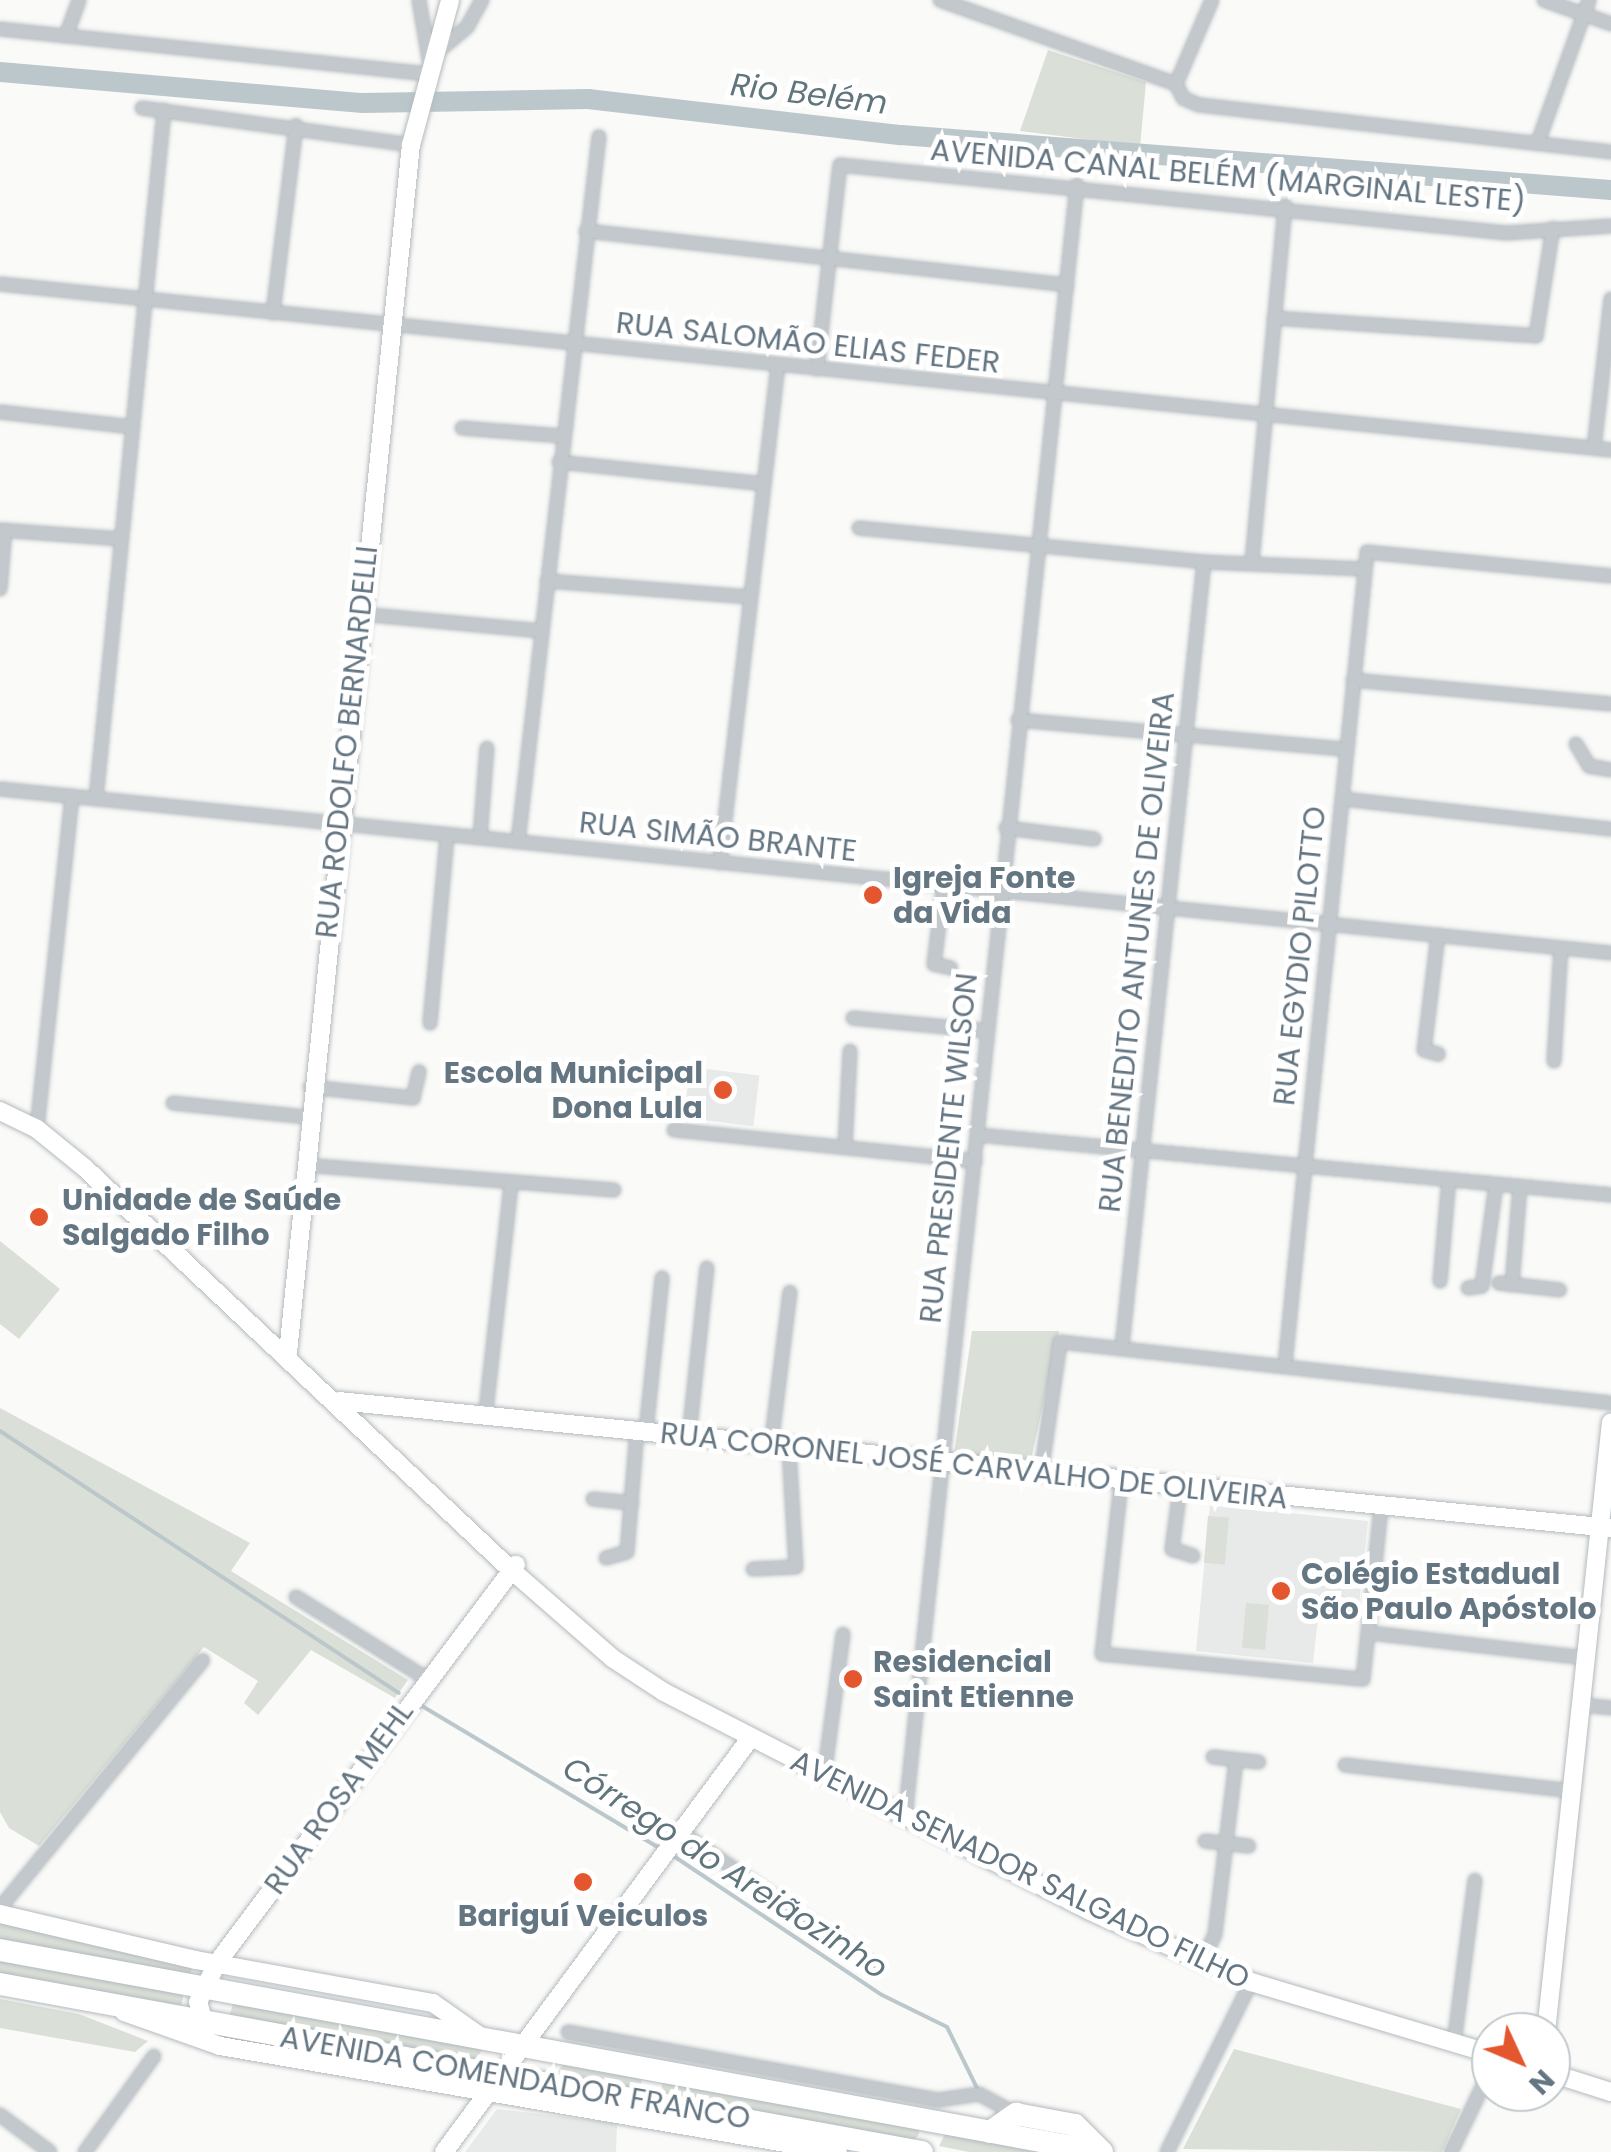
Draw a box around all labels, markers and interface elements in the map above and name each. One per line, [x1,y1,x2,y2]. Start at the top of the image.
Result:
water label: Rio Belém [729,65,889,123]
street label: AVENIDA CANAL BELÉM (MARGINAL LESTE) [929,132,1527,220]
street label: RUA SALOMÃO ELIAS FEDER [614,305,1002,381]
street label: RUA RODOLFO BERNARDELLI [308,544,386,940]
street label: RUA BENEDITO ANTUNES DE OLIVEIRA [1092,690,1182,1214]
street label: RUA SIMÃO BRANTE [577,805,859,869]
street label: RUA EGYDIO PILOTTO [1266,805,1334,1107]
place label: Igreja Fonte da Vida [893,860,1075,930]
marker: Igreja Fonte da Vida [862,884,884,906]
street label: RUA PRESIDENTE WILSON [913,971,985,1325]
place label: Escola Municipal Dona Lula [444,1055,703,1126]
marker: Escola Municipal Dona Lula [712,1079,734,1101]
place label: Unidade de Saúde Salgado Filho [62,1182,341,1252]
marker: Unidade de Saúde Salgado Filho [26,1204,52,1230]
street label: RUA CORONEL JOSÉ CARVALHO DE OLIVEIRA [659,1415,1289,1517]
place label: Colégio Estadual São Paulo Apóstolo [1301,1556,1596,1626]
marker: Colégio Estadual São Paulo Apóstolo [1270,1580,1292,1602]
place label: Residencial Saint Etienne [873,1644,1074,1714]
marker: Residencial Saint Etienne [842,1668,864,1690]
street label: RUA ROSA MEHL [257,1695,421,1901]
street label: AVENIDA SENADOR SALGADO FILHO [785,1743,1255,1997]
water label: Córrego do Areiãozinho [555,1749,895,1987]
marker: Bariguí Veiculos [572,1871,594,1893]
place label: Bariguí Veiculos [458,1898,708,1934]
north arrow [1471,2012,1571,2112]
street label: AVENIDA COMENDADOR FRANCO [277,2019,753,2137]
text: N [1520,2061,1563,2103]

